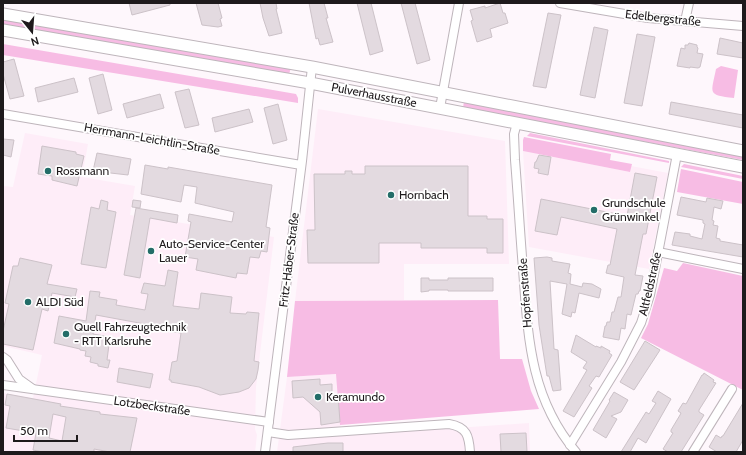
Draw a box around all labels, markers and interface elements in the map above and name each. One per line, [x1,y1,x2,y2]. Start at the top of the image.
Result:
street label: Edelbergstraße [624,6,702,29]
north arrow [12,12,52,52]
text: N [29,34,41,49]
street label: Pulverhausstraße [330,79,418,110]
street label: Herrmann-Leichtlin-Straße [83,119,221,158]
place label: Rossmann [56,163,110,178]
marker: Rossmann [43,166,53,176]
place label: Hornbach [399,187,449,202]
marker: Hornbach [386,190,396,200]
place label: Grundschule Grünwinkel [602,195,666,224]
marker: Grundschule Grünwinkel [589,205,599,215]
street label: Fritz-Haber-Straße [275,212,302,308]
place label: Auto-Service-Center Lauer [159,236,264,265]
marker: Auto-Service-Center Lauer [146,246,156,256]
street label: Altfeldstraße [635,251,664,317]
street label: Hopfenstraße [515,258,534,328]
place label: ALDI Süd [36,294,84,309]
marker: ALDI Süd [23,297,33,307]
place label: Quell Fahrzeugtechnik - RTT Karlsruhe [74,319,187,348]
marker: Quell Fahrzeugtechnik - RTT Karlsruhe [61,329,71,339]
place label: Keramundo [326,389,385,404]
marker: Keramundo [313,392,323,402]
street label: Lotzbeckstraße [113,393,191,418]
scale bar [14,417,77,443]
text: 50 m [20,423,48,438]

